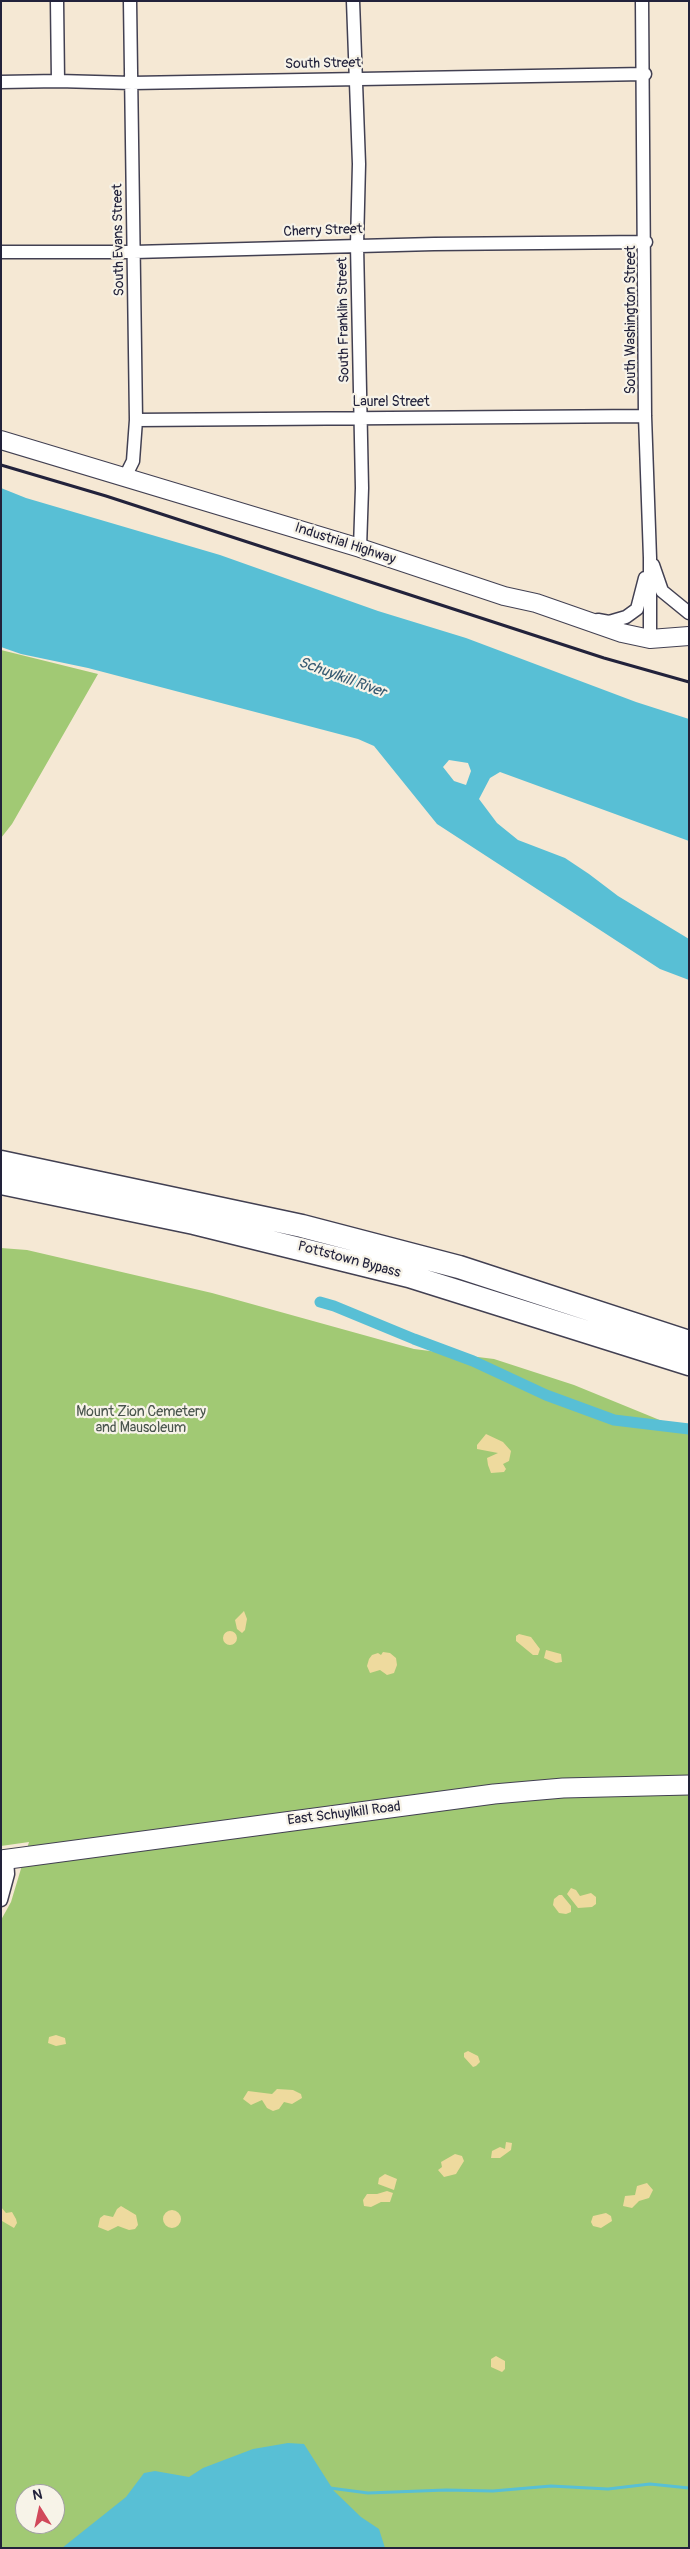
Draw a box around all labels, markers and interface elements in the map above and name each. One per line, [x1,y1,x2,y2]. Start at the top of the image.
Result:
street label: South Street [285,55,361,73]
street label: South Evans Street [110,184,128,296]
street label: Cherry Street [283,221,363,241]
street label: South Washington Street [623,246,639,394]
street label: South Franklin Street [335,257,353,383]
street label: Laurel Street [352,394,430,410]
street label: Industrial Highway [292,520,398,568]
water label: Schuylkill River [296,654,388,702]
street label: Pottstown Bypass [296,1238,402,1282]
park label: Mount Zion Cemetery and Mausoleum [76,1404,206,1436]
street label: East Schuylkill Road [286,1799,402,1829]
north arrow [15,2484,65,2534]
text: N [31,2486,44,2504]

